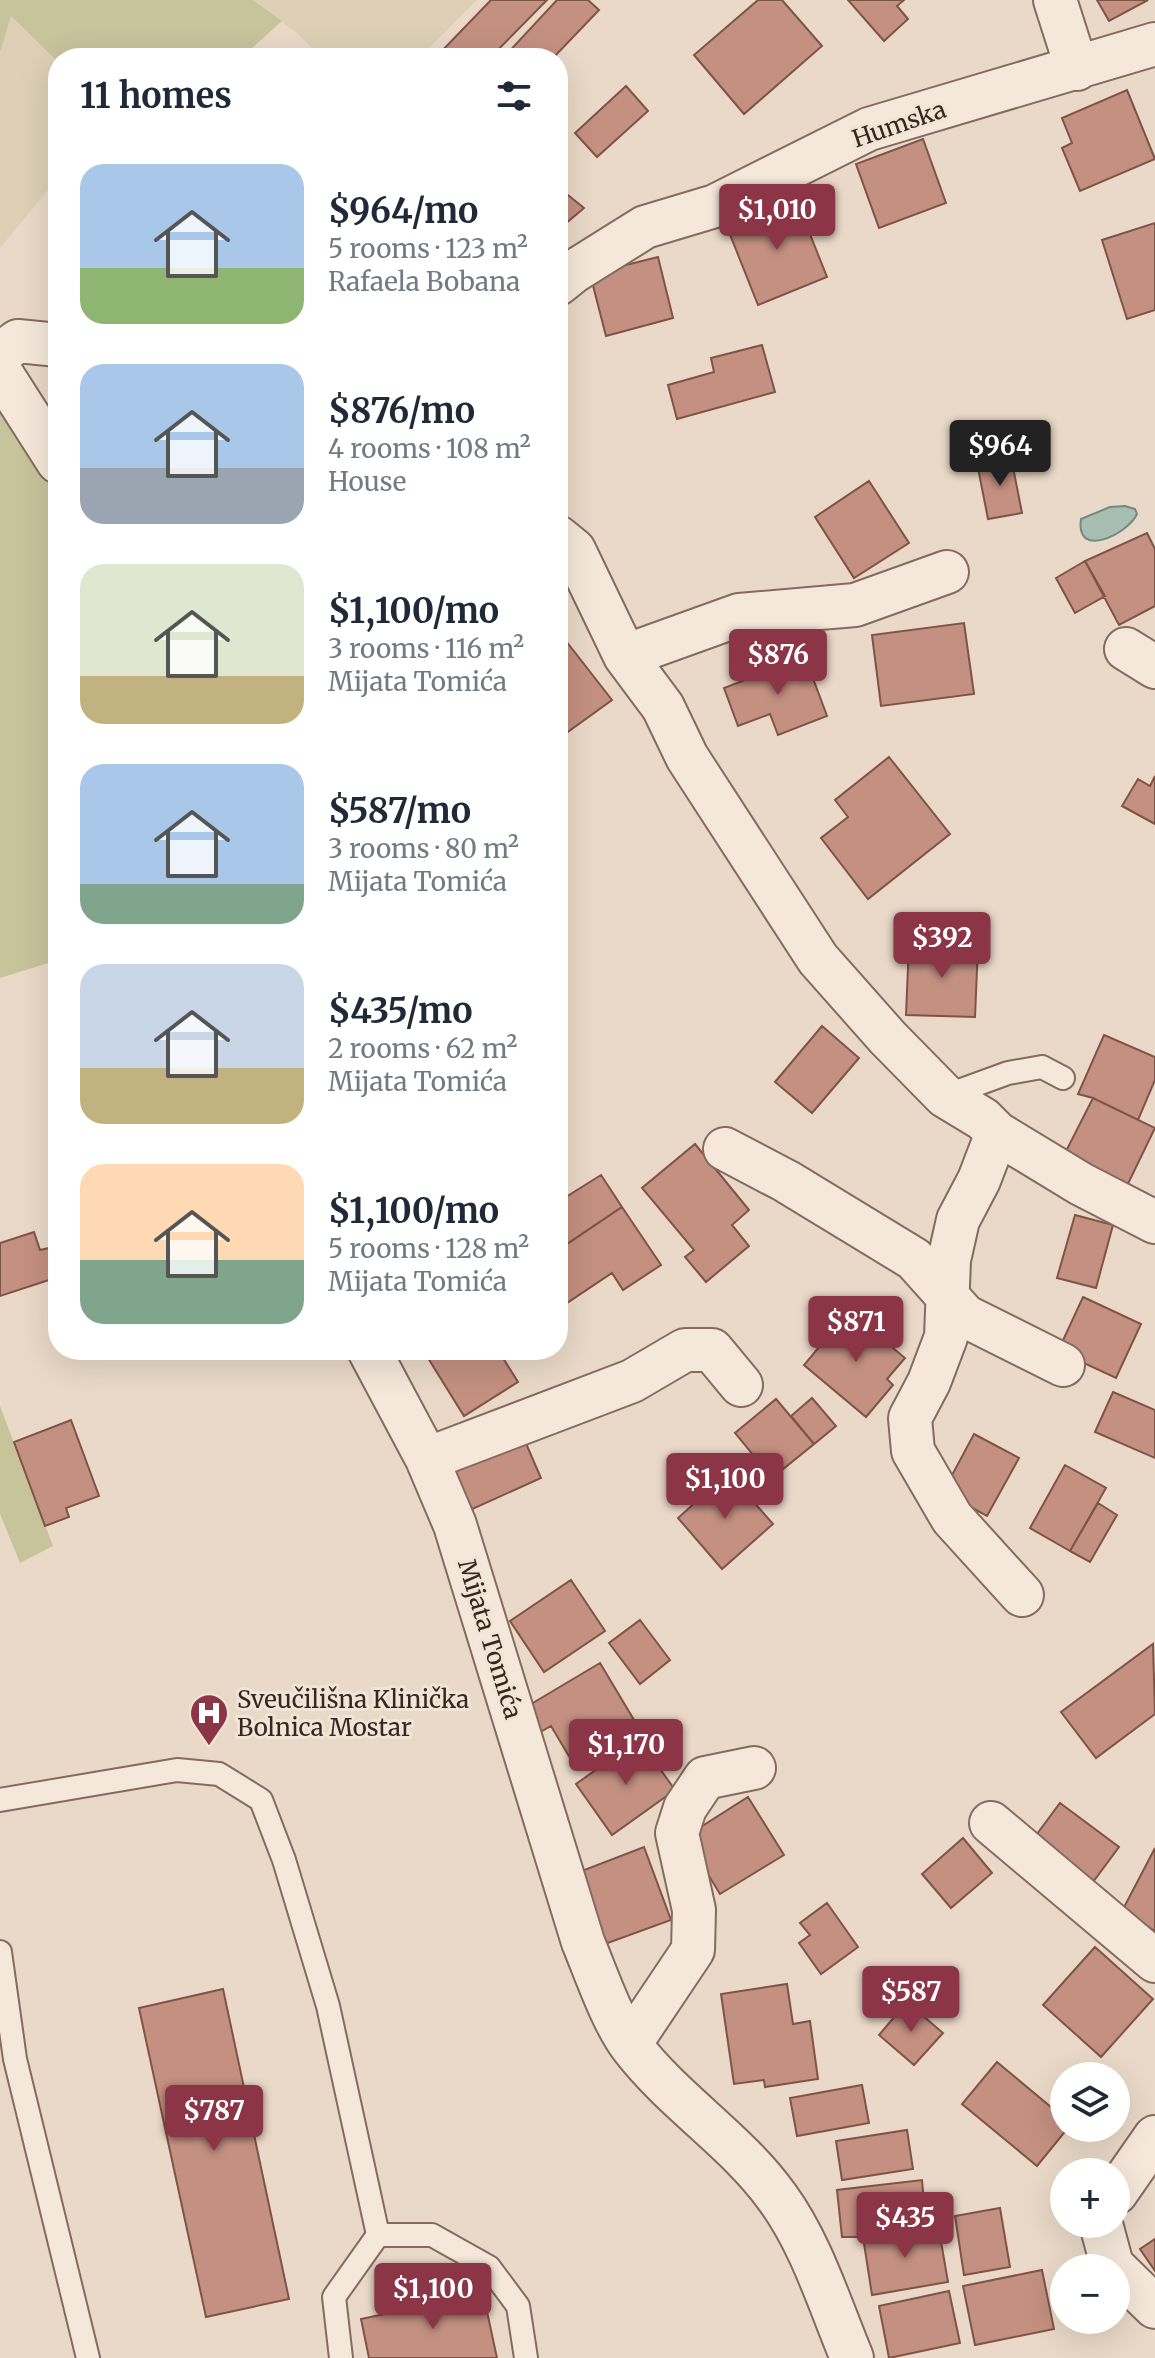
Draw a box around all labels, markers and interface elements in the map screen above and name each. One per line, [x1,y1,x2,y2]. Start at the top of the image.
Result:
icon: filters [492,74,536,118]
text: 11 homes [80,75,232,117]
street label: Humska [848,94,950,154]
pin: $1,010 [712,184,842,252]
text: $964/mo [328,190,478,232]
text: $1,010 [737,193,817,226]
icon: home [144,196,240,292]
text: 5 rooms · 123 m² [328,232,528,265]
text: Rafaela Bobana [328,265,520,298]
text: $876/mo [328,390,475,432]
icon: home [144,396,240,492]
pin: $964 [953,420,1047,488]
text: $964 [968,429,1032,462]
text: 4 rooms · 108 m² [328,432,531,465]
text: House [328,465,406,498]
text: $1,100/mo [328,590,499,632]
icon: home [144,596,240,692]
pin: $876 [731,629,825,697]
text: 3 rooms · 116 m² [328,632,524,665]
text: $876 [747,638,809,671]
text: Mijata Tomića [328,665,507,698]
text: $587/mo [328,790,471,832]
icon: home [144,796,240,892]
text: 3 rooms · 80 m² [328,832,519,865]
text: Mijata Tomića [328,865,507,898]
pin: $392 [895,912,989,980]
text: $392 [911,921,973,954]
text: $435/mo [328,990,473,1032]
icon: home [144,996,240,1092]
text: 2 rooms · 62 m² [328,1032,517,1065]
text: Mijata Tomića [328,1065,507,1098]
text: $1,100/mo [328,1190,499,1232]
icon: home [144,1196,240,1292]
text: 5 rooms · 128 m² [328,1232,529,1265]
text: Mijata Tomića [328,1265,507,1298]
pin: $871 [809,1296,903,1364]
text: $871 [826,1305,886,1338]
pin: $1,100 [660,1453,790,1521]
text: $1,100 [684,1462,766,1495]
street label: Mijata Tomića [451,1555,529,1723]
place label: Sveučilišna Klinička Bolnica Mostar [237,1684,469,1743]
hospital icon: Sveučilišna Klinička Bolnica Mostar [188,1692,230,1747]
pin: $1,170 [561,1719,691,1787]
text: $1,170 [587,1728,665,1761]
pin: $587 [864,1966,958,2034]
text: $587 [880,1975,942,2008]
map controls [1050,2062,1130,2334]
button: layers [1050,2062,1130,2142]
pin: $787 [167,2085,261,2153]
text: $787 [183,2094,245,2127]
button: + [1050,2158,1130,2238]
pin: $435 [858,2192,952,2260]
text: $435 [875,2201,935,2234]
button: − [1050,2254,1130,2334]
pin: $1,100 [368,2263,498,2331]
text: $1,100 [392,2272,474,2305]

